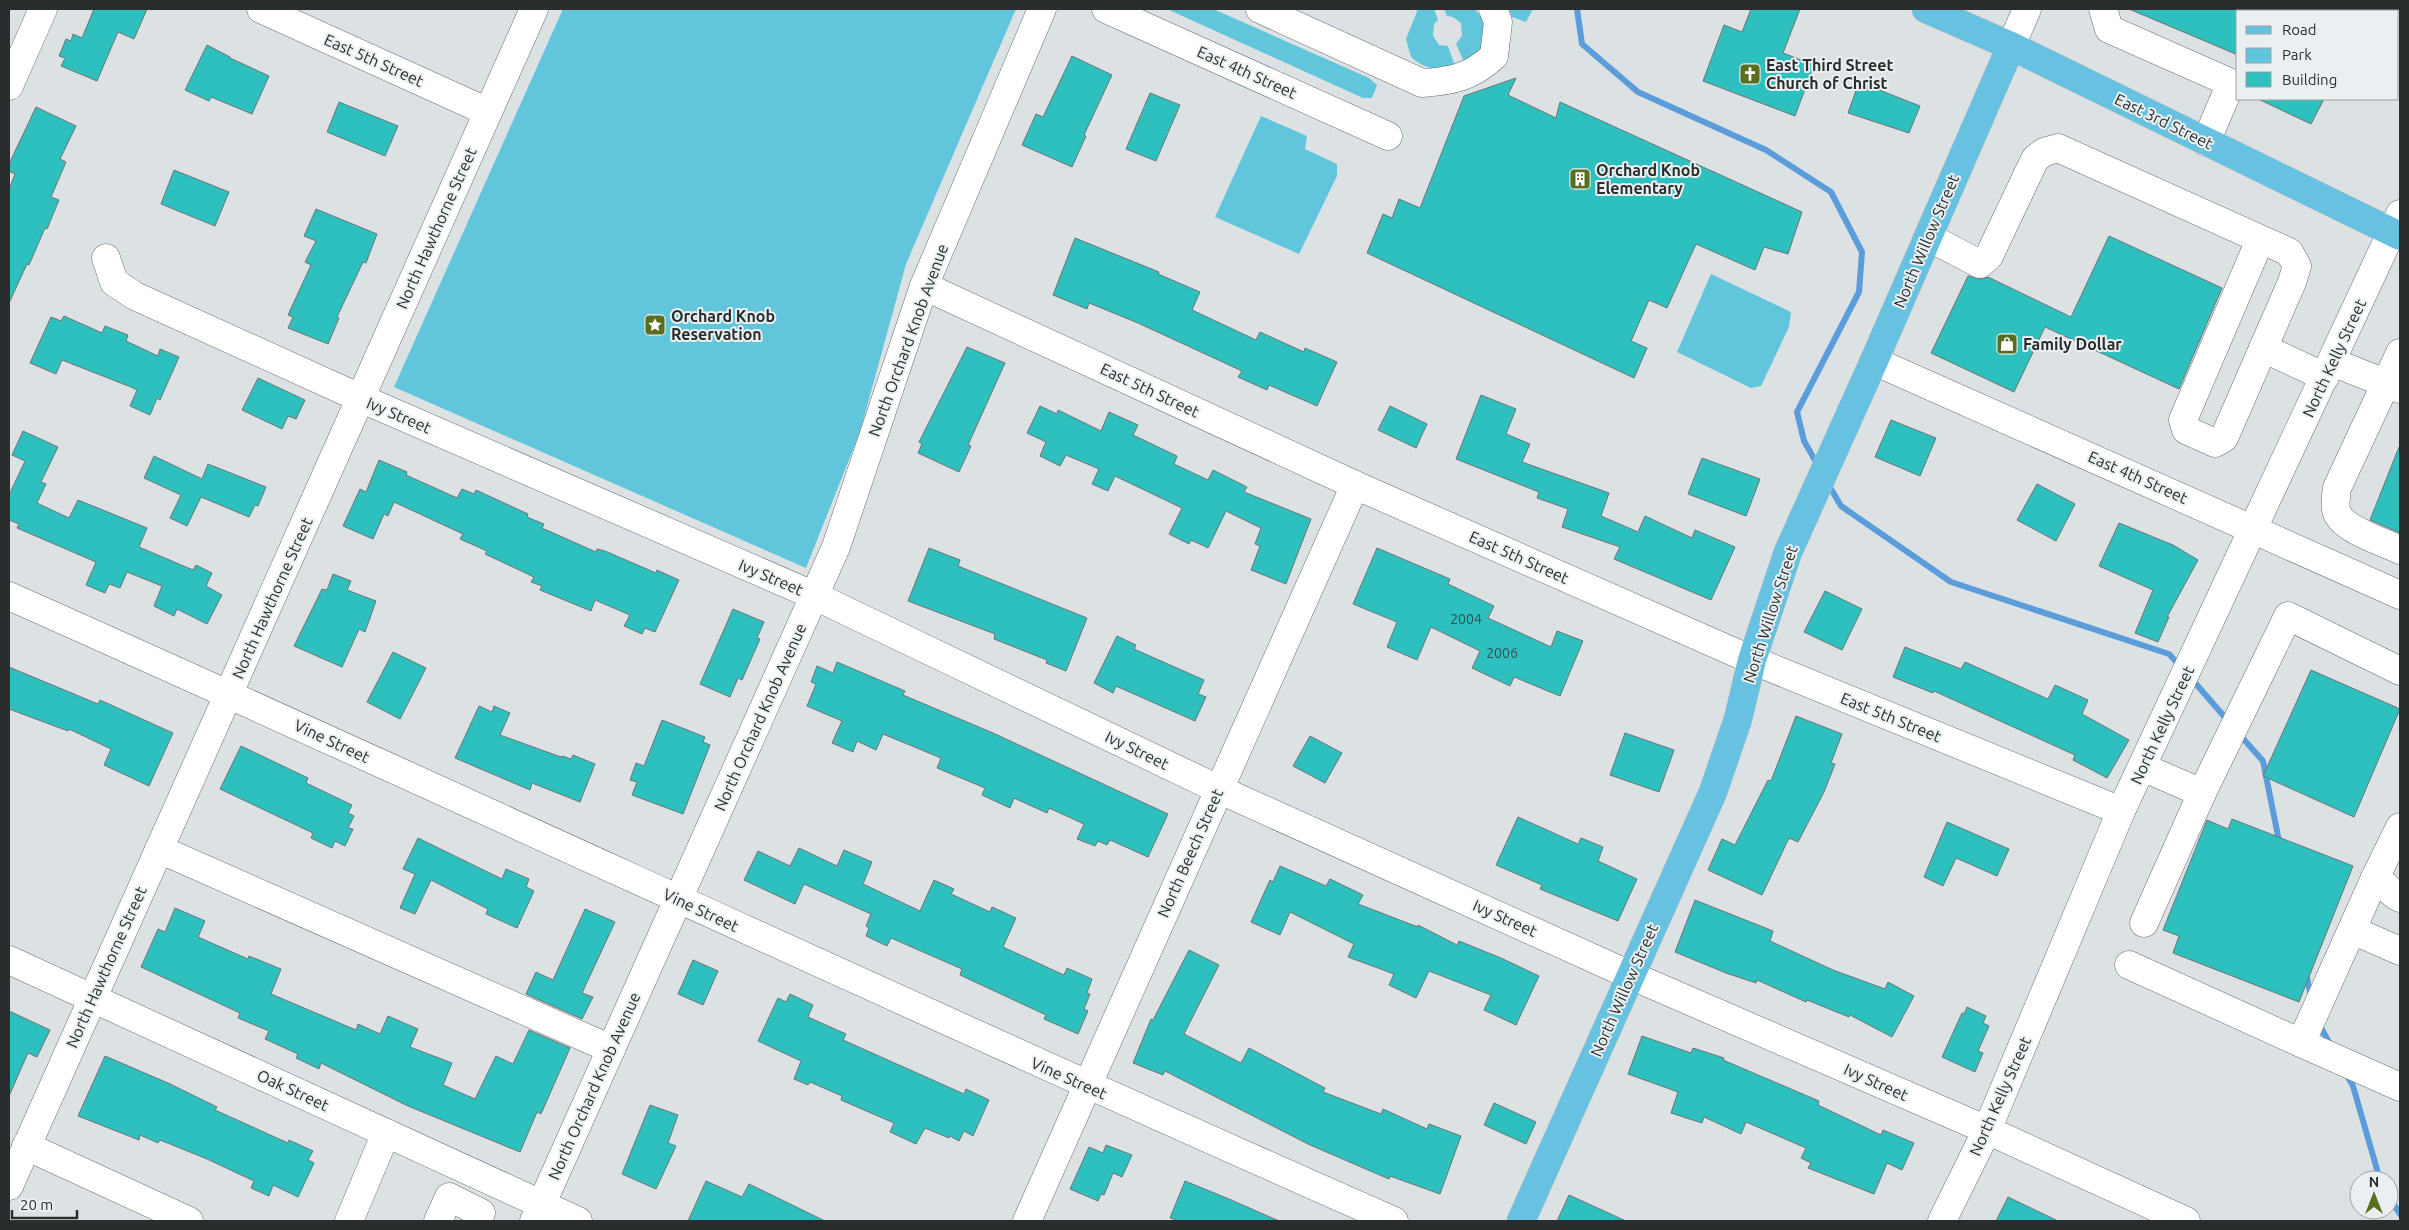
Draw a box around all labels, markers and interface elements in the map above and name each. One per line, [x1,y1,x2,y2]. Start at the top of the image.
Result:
legend [2236,10,2399,100]
text: Road [2282,21,2317,38]
street label: East 5th Street [322,30,427,90]
street label: East 4th Street [1195,42,1300,102]
text: Park [2282,46,2312,63]
place label: East Third Street Church of Christ [1766,56,1893,92]
church icon: East Third Street Church of Christ [1738,62,1762,86]
text: Building [2282,71,2337,88]
street label: East 3rd Street [2112,89,2217,153]
street label: North Hawthorne Street [392,144,480,312]
place label: Orchard Knob Elementary [1596,161,1700,197]
building icon: Orchard Knob Elementary [1568,167,1592,191]
street label: North Willow Street [1890,171,1963,311]
street label: North Orchard Knob Avenue [865,241,951,439]
street label: North Kelly Street [2299,295,2370,420]
place label: Orchard Knob Reservation [671,307,775,343]
place icon: Orchard Knob Reservation [643,313,667,337]
shop icon: Family Dollar [1995,332,2019,356]
place label: Family Dollar [2023,335,2122,353]
street label: East 5th Street [1098,359,1203,421]
street label: Ivy Street [364,393,435,437]
street label: East 4th Street [2086,447,2191,507]
street label: North Hawthorne Street [228,514,316,682]
street label: East 5th Street [1467,527,1572,587]
street label: North Willow Street [1739,542,1801,685]
street label: Ivy Street [736,555,807,599]
house number: 2004 [1450,611,1482,627]
street label: North Orchard Knob Avenue [710,620,810,814]
house number: 2006 [1486,645,1518,661]
street label: North Kelly Street [2127,662,2198,787]
street label: East 5th Street [1838,689,1945,746]
street label: Vine Street [292,716,373,767]
street label: Ivy Street [1102,727,1172,773]
street label: North Beech Street [1154,785,1227,920]
street label: North Hawthorne Street [62,883,150,1051]
street label: Vine Street [661,885,742,936]
street label: Ivy Street [1470,896,1540,940]
street label: North Willow Street [1587,920,1662,1059]
street label: North Orchard Knob Avenue [544,989,644,1183]
street label: North Kelly Street [1966,1033,2035,1158]
street label: Vine Street [1028,1053,1110,1103]
street label: Ivy Street [1841,1060,1911,1104]
street label: Oak Street [254,1066,332,1115]
north arrow [2349,1170,2399,1220]
text: N [2369,1174,2379,1190]
scale bar [12,1188,78,1220]
text: 20 m [20,1196,53,1213]

